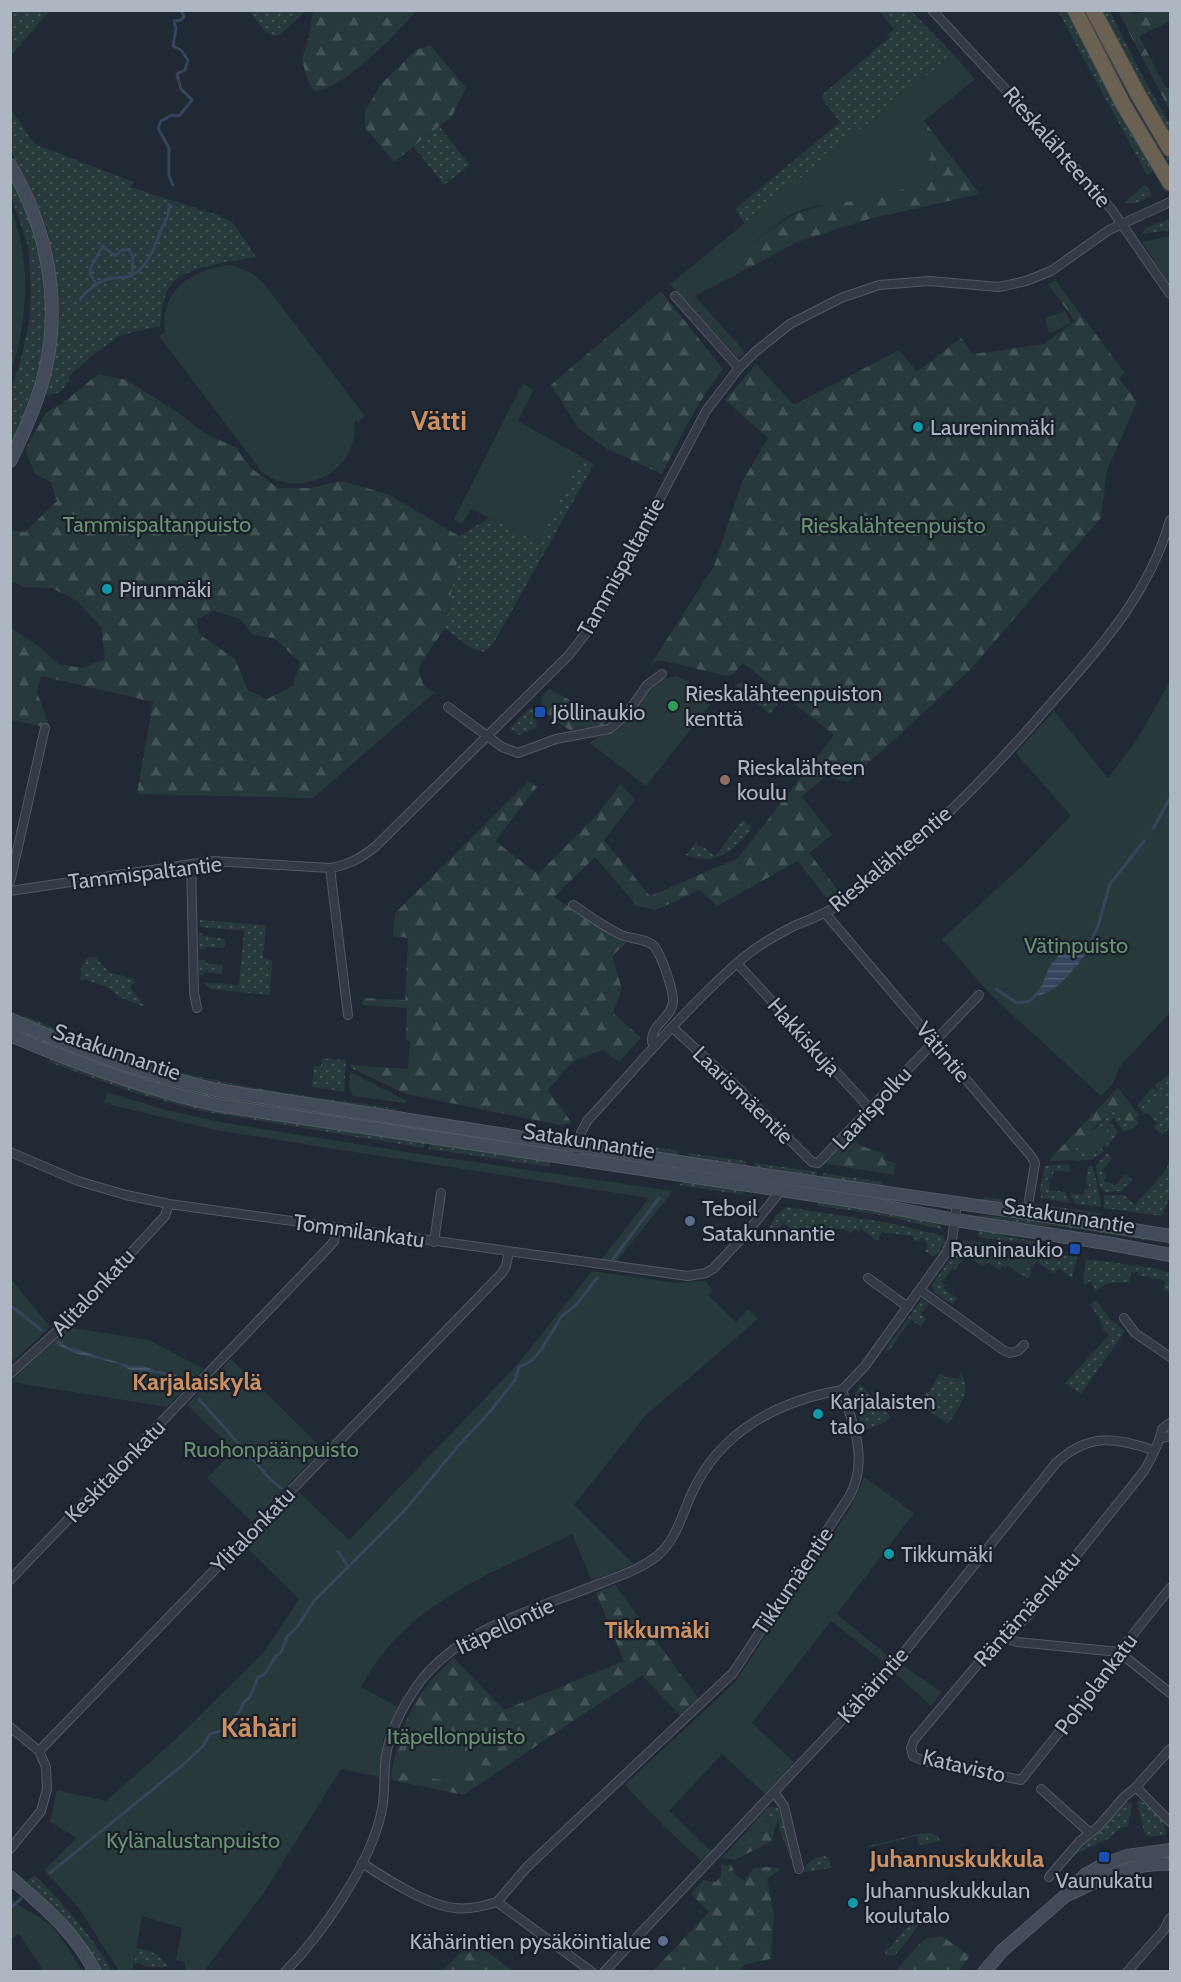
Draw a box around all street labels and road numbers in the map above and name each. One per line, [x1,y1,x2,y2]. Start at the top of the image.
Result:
street label: Rieskalähteentie [997,81,1117,213]
street label: Tammispaltantie [572,493,670,641]
street label: Rieskalähteentie [823,800,957,918]
street label: Tammispaltantie [67,850,223,896]
street label: Hakkiskuja [762,992,846,1082]
street label: Vätintie [910,1016,976,1088]
street label: Satakunnantie [50,1018,184,1086]
street label: Laarismäentie [687,1040,799,1150]
street label: Laarispolku [827,1061,917,1155]
street label: Satakunnantie [521,1117,657,1165]
street label: Satakunnantie [1001,1192,1137,1240]
street label: Tommilankatu [292,1208,426,1254]
street label: Alitalonkatu [46,1243,140,1341]
street label: Keskitalonkatu [59,1414,171,1528]
street label: Ylitalonkatu [205,1481,301,1579]
street label: Tikkumäentie [747,1522,839,1640]
street label: Räntämäenkatu [968,1546,1086,1672]
street label: Itäpellontie [452,1592,558,1660]
street label: Pohjolankatu [1049,1628,1143,1740]
street label: Kähärintie [832,1642,914,1728]
street label: Katavisto [920,1743,1008,1789]

